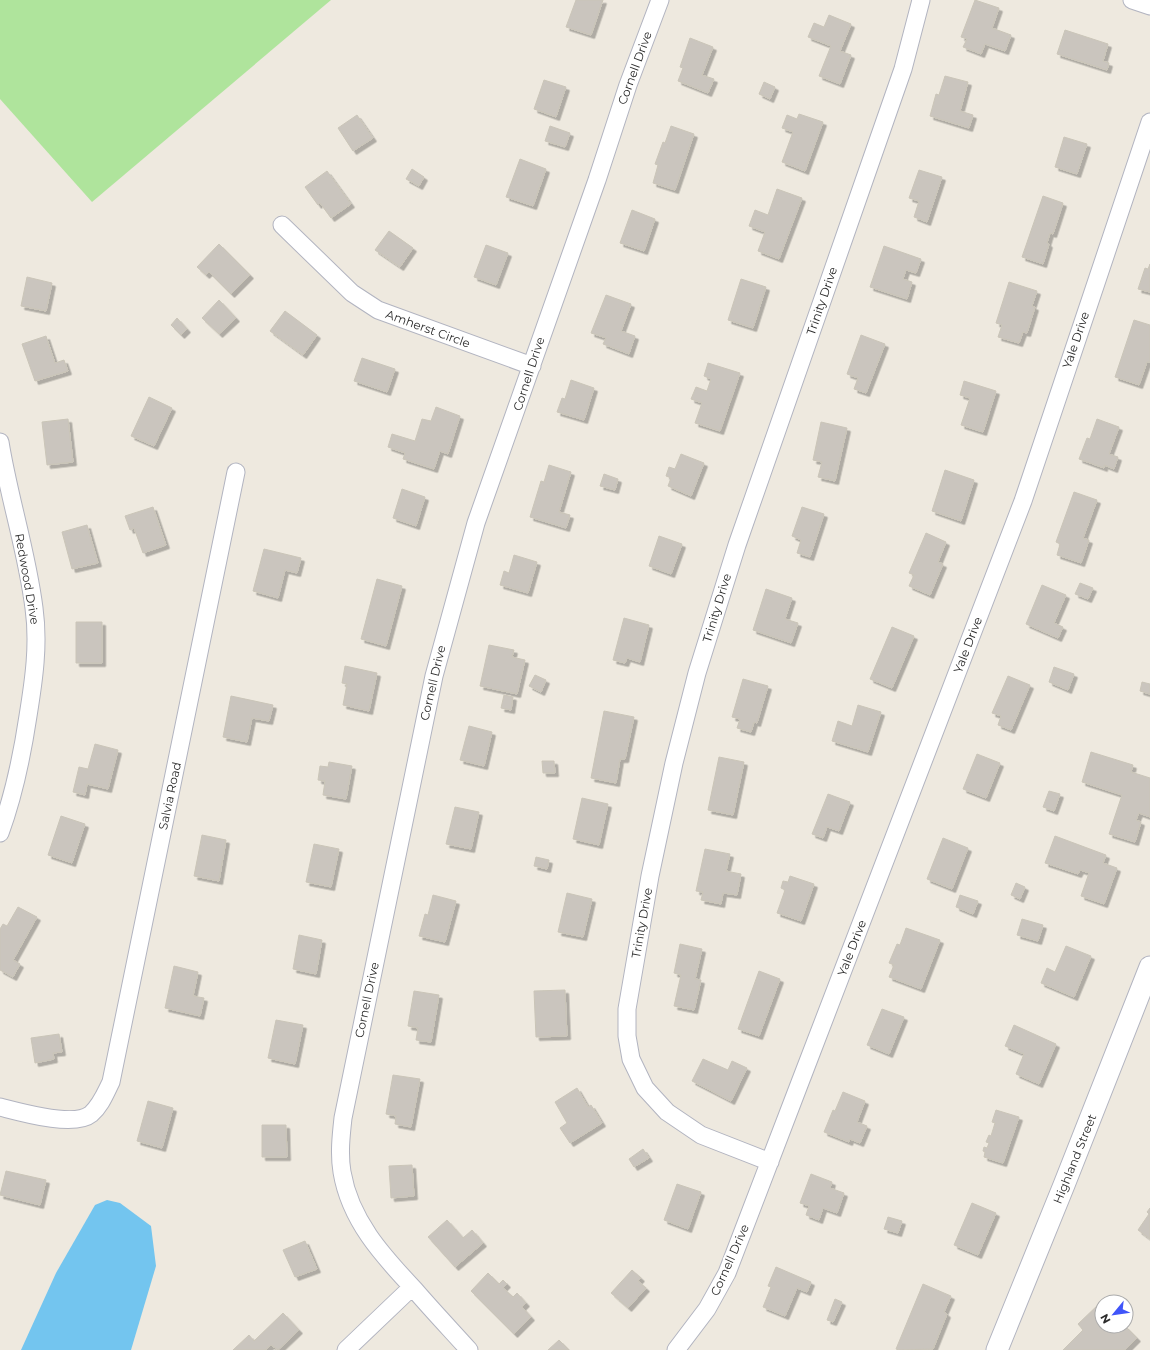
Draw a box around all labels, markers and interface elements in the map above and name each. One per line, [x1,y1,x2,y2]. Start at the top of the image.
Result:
street label: Cornell Drive [614,29,655,107]
street label: Trinity Drive [803,265,840,337]
street label: Amherst Circle [384,306,473,351]
street label: Yale Drive [1059,310,1092,370]
street label: Cornell Drive [510,335,548,413]
street label: Redwood Drive [12,532,43,626]
street label: Trinity Drive [699,572,734,644]
street label: Yale Drive [950,615,985,675]
street label: Cornell Drive [417,644,448,722]
street label: Salvia Road [155,761,184,831]
street label: Trinity Drive [628,886,655,959]
street label: Yale Drive [834,918,869,978]
street label: Cornell Drive [351,961,382,1039]
street label: Highland Street [1050,1112,1099,1206]
street label: Cornell Drive [707,1222,752,1298]
north arrow [1094,1294,1134,1334]
text: N [1097,1312,1114,1326]

